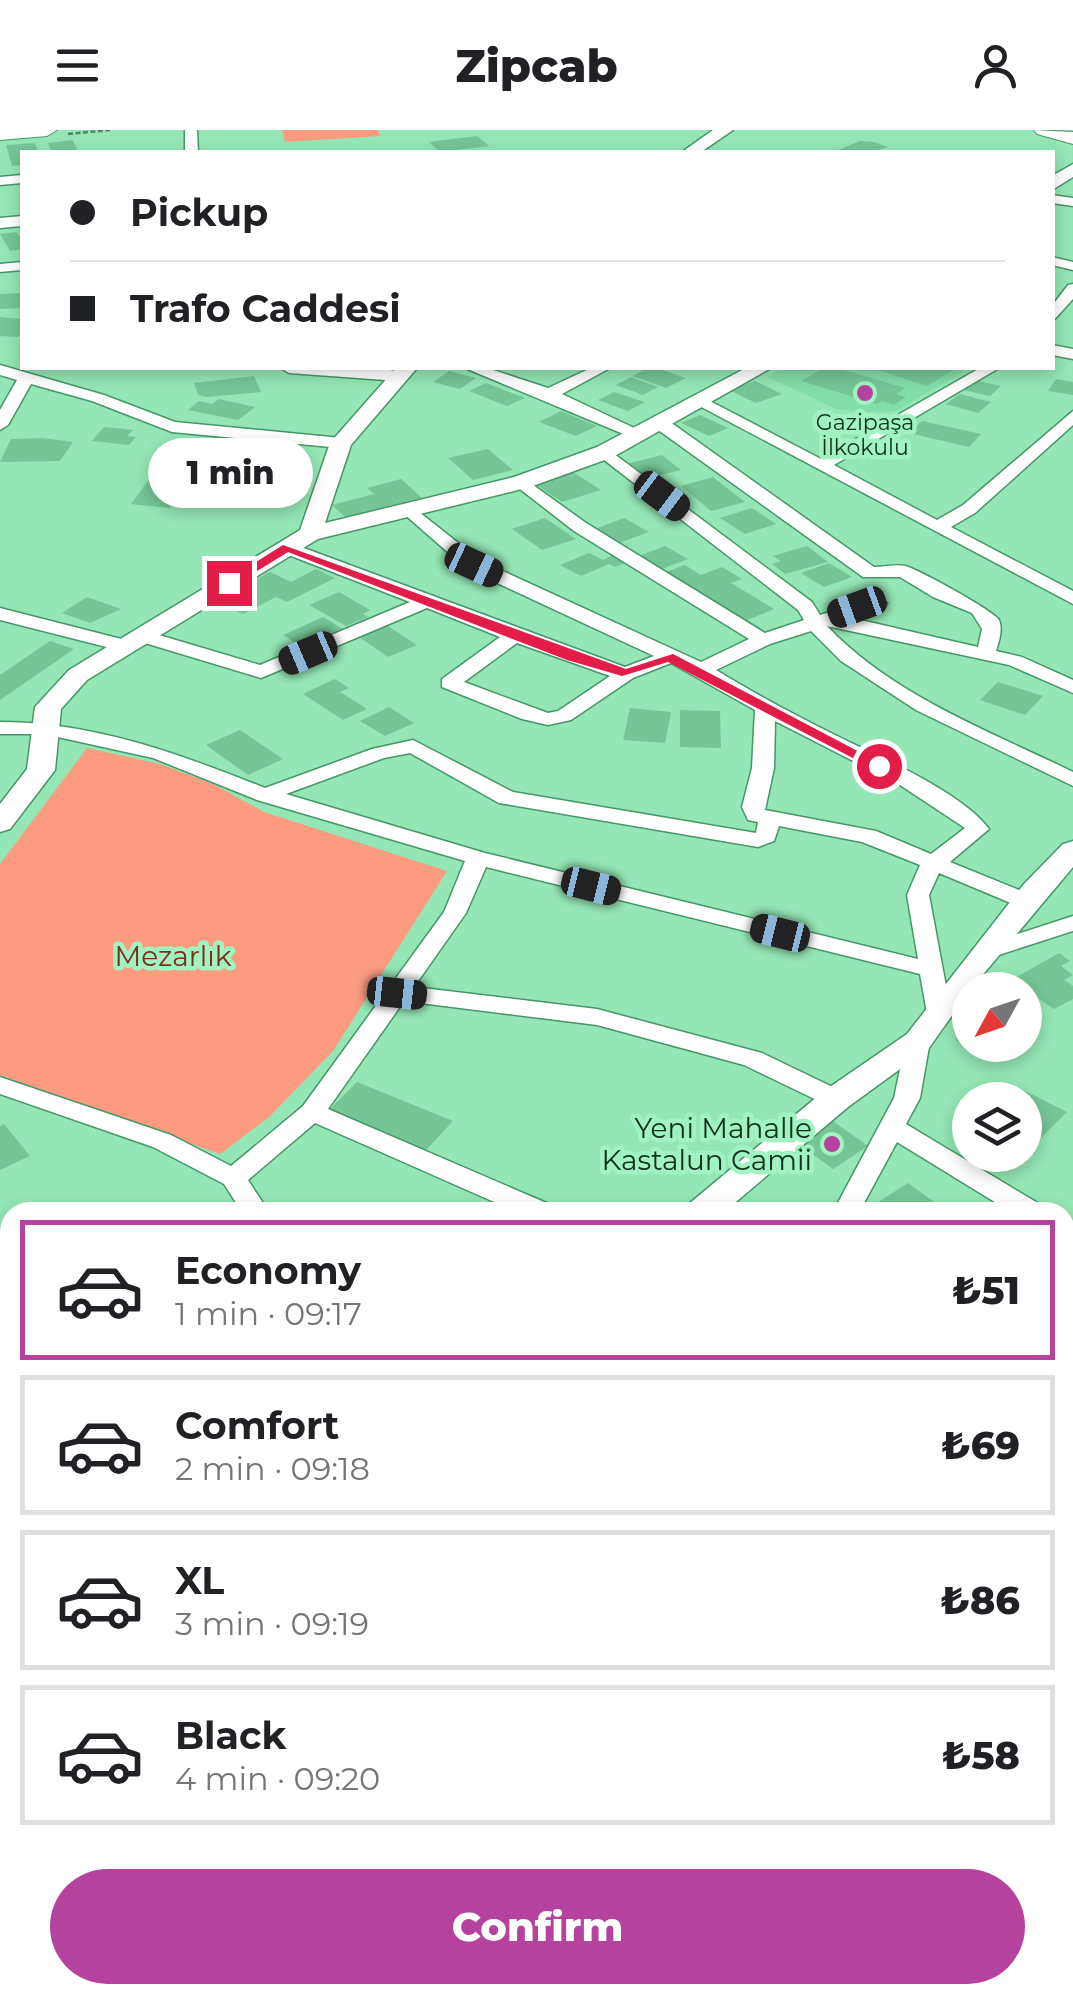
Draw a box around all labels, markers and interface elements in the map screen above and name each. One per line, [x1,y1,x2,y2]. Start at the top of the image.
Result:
icon: menu [50,38,105,93]
text: Zipcab [455,38,618,93]
icon: person [968,38,1023,93]
text: Pickup [130,189,268,236]
text: Trafo Caddesi [130,285,401,332]
marker: Gazipaşa İlkokulu [854,382,876,404]
place label: Gazipaşa İlkokulu [816,409,914,461]
callout: 1 min [146,438,312,508]
text: 1 min [186,453,275,492]
car [629,466,695,526]
car [440,539,508,591]
route end [207,561,252,606]
car [824,583,890,631]
car [275,627,341,679]
route start [857,744,902,789]
car [558,864,624,908]
car [747,911,813,955]
park label: Mezarlık [114,939,232,973]
north arrow [952,972,1042,1062]
map controls [952,972,1042,1172]
car [366,975,428,1011]
button: layers [952,1082,1042,1172]
place label: Yeni Mahalle Kastalun Camii [601,1111,812,1177]
marker: Yeni Mahalle Kastalun Camii [821,1133,843,1155]
icon: car [55,1245,145,1335]
text: Economy [175,1247,361,1294]
text: ₺51 [952,1267,1020,1314]
text: 1 min · 09:17 [175,1294,362,1333]
icon: car [55,1400,145,1490]
text: Comfort [175,1402,339,1449]
text: ₺69 [941,1422,1020,1469]
text: 2 min · 09:18 [175,1449,370,1488]
icon: car [55,1555,145,1645]
text: XL [175,1557,224,1604]
text: ₺86 [941,1577,1020,1624]
text: 3 min · 09:19 [175,1604,369,1643]
icon: car [55,1710,145,1800]
text: Black [175,1712,286,1759]
text: ₺58 [942,1732,1020,1779]
text: 4 min · 09:20 [175,1759,380,1798]
button: Confirm [50,1869,1025,1984]

